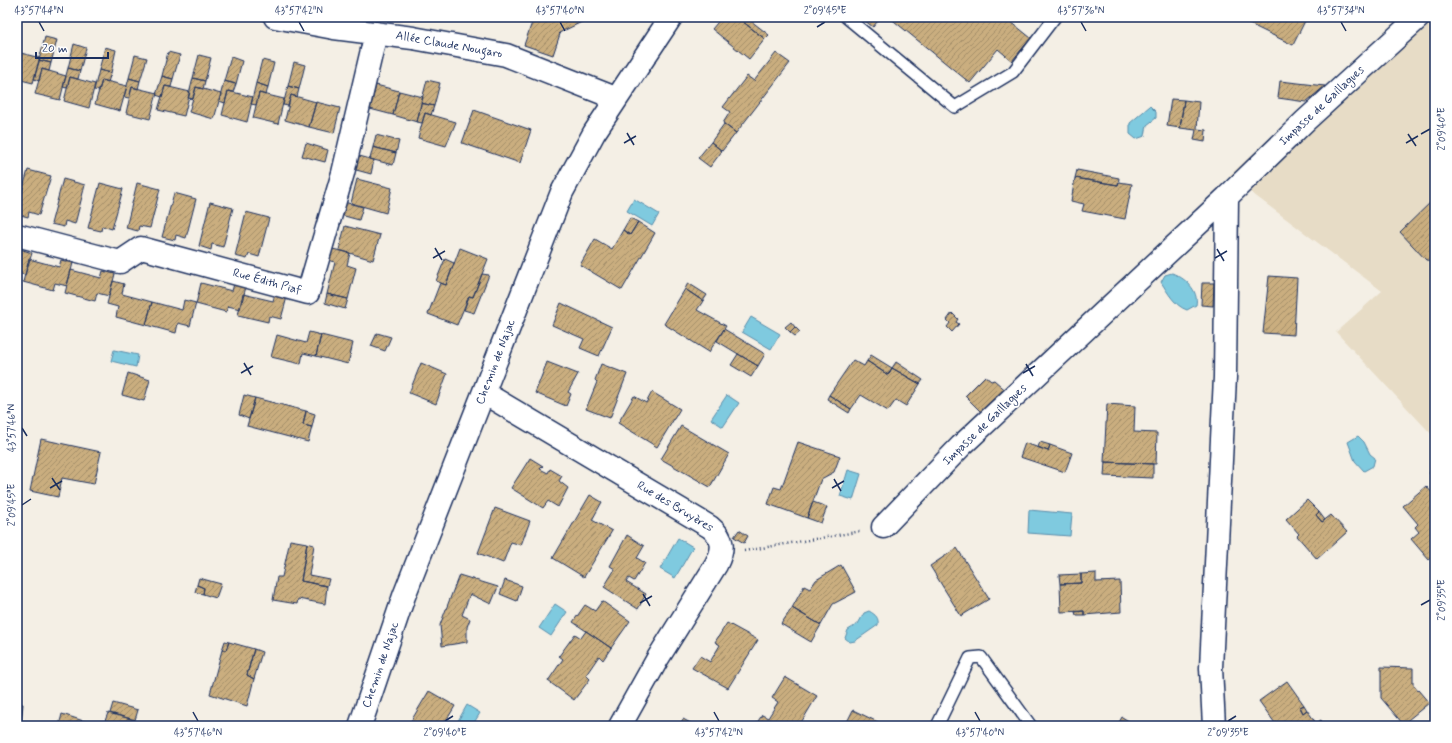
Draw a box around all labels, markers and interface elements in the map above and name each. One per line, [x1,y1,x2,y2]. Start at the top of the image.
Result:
text: 43°57'44"N [15,4,64,18]
text: 43°57'42"N [275,4,323,18]
text: 43°57'40"N [536,4,585,18]
text: 2°09'45"E [804,4,846,18]
text: 43°57'36"N [1058,4,1105,18]
text: 43°57'34"N [1317,4,1365,18]
street label: Allée Claude Nougaro [394,28,504,63]
scale bar [36,34,108,60]
text: 20 m [42,41,68,57]
street label: Impasse de Gaillagues [1276,62,1369,150]
text: 2°09'40"E [1435,107,1449,150]
street label: Rue Édith Piaf [231,265,303,299]
street label: Chemin de Najac [472,317,520,407]
street label: Impasse de Gaillagues [940,380,1031,469]
text: 43°57'46"N [5,404,19,452]
street label: Rue des Bruyères [634,478,716,536]
text: 2°09'45"E [5,484,19,526]
text: 2°09'35"E [1435,579,1449,621]
street label: Chemin de Najac [359,619,403,710]
text: 43°57'46"N [174,726,222,740]
text: 2°09'40"E [424,726,467,740]
text: 43°57'42"N [695,726,743,740]
text: 43°57'40"N [956,726,1005,740]
text: 2°09'35"E [1207,726,1249,740]

